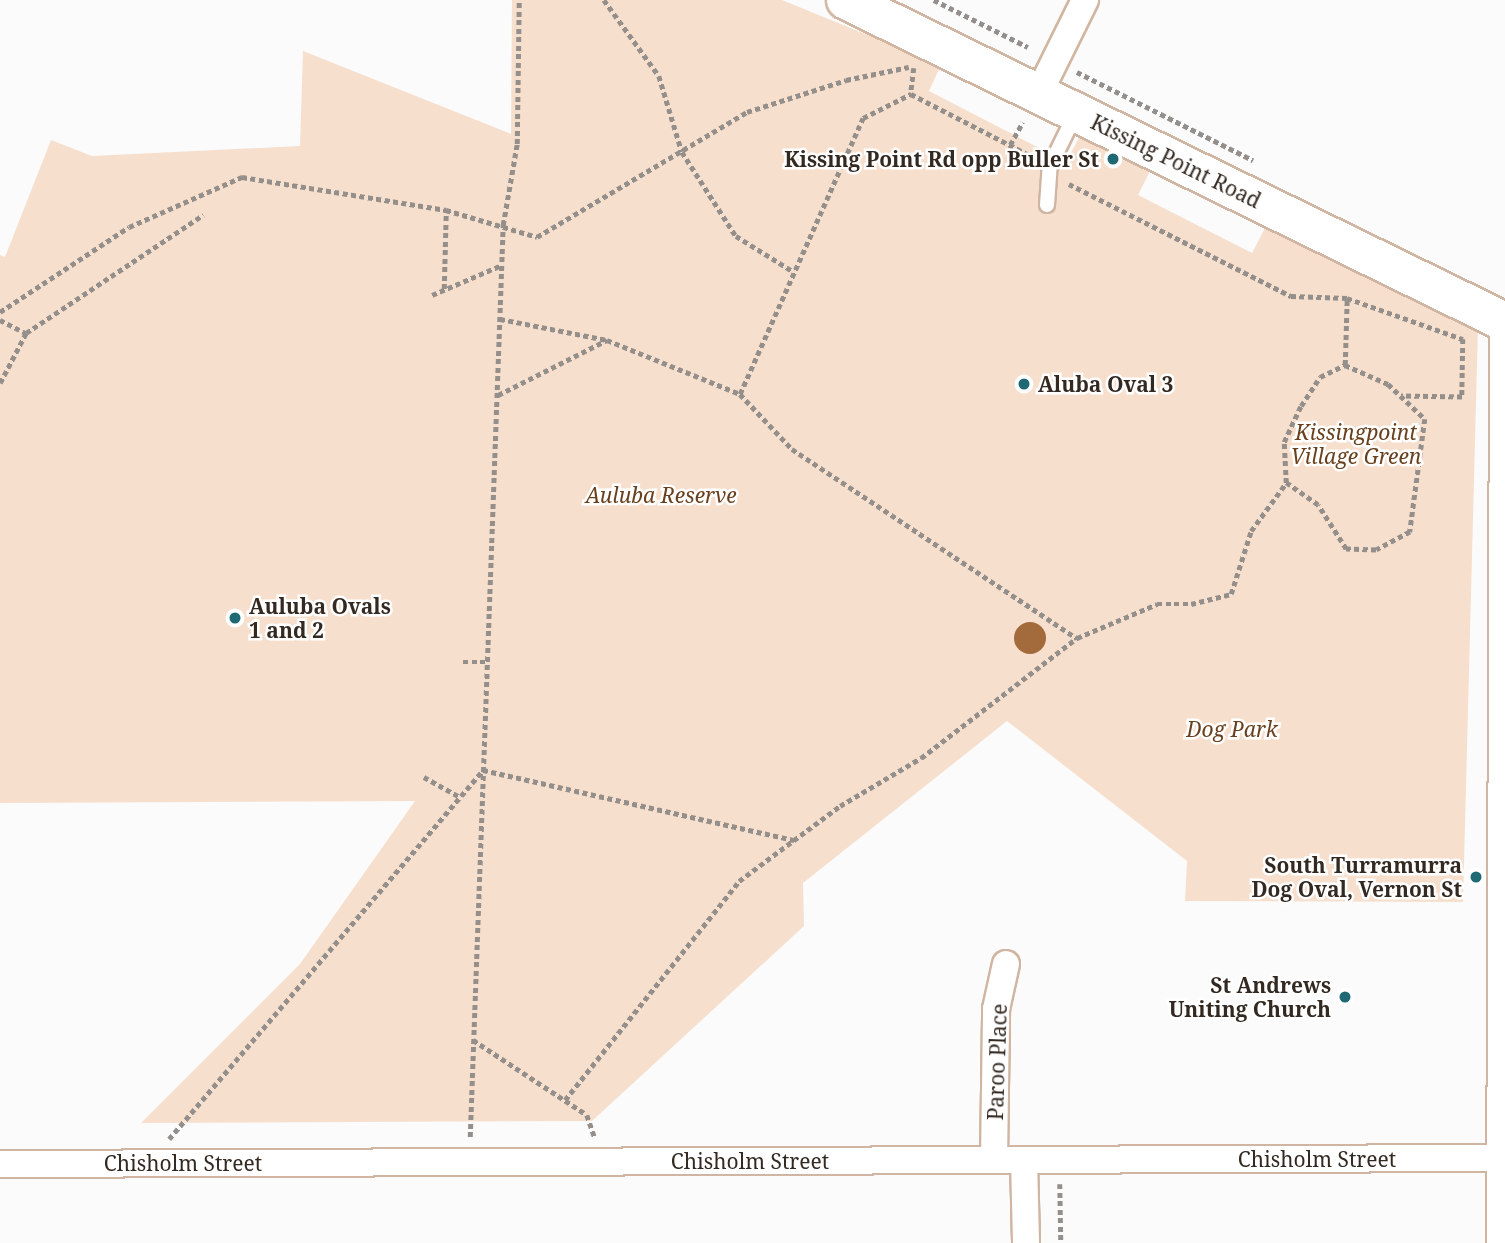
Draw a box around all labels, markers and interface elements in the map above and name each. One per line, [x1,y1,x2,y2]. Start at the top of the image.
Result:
street label: Kissing Point Road [1087,109,1265,213]
place label: Kissing Point Rd opp Buller St [784,146,1099,172]
marker: Kissing Point Rd opp Buller St [1105,151,1121,167]
place label: Aluba Oval 3 [1038,371,1173,397]
marker: Aluba Oval 3 [1016,376,1032,392]
park label: Kissingpoint Village Green [1291,419,1421,469]
park label: Auluba Reserve [585,482,737,508]
place label: Auluba Ovals 1 and 2 [249,593,391,643]
marker: Auluba Ovals 1 and 2 [227,610,243,626]
park label: Dog Park [1186,716,1278,742]
place label: South Turramurra Dog Oval, Vernon St [1251,852,1462,902]
marker: South Turramurra Dog Oval, Vernon St [1468,869,1484,885]
place label: St Andrews Uniting Church [1169,972,1331,1022]
marker: St Andrews Uniting Church [1337,989,1353,1005]
street label: Paroo Place [982,1003,1012,1121]
street label: Chisholm Street [1238,1146,1396,1172]
street label: Chisholm Street [671,1148,829,1174]
street label: Chisholm Street [104,1150,262,1176]

